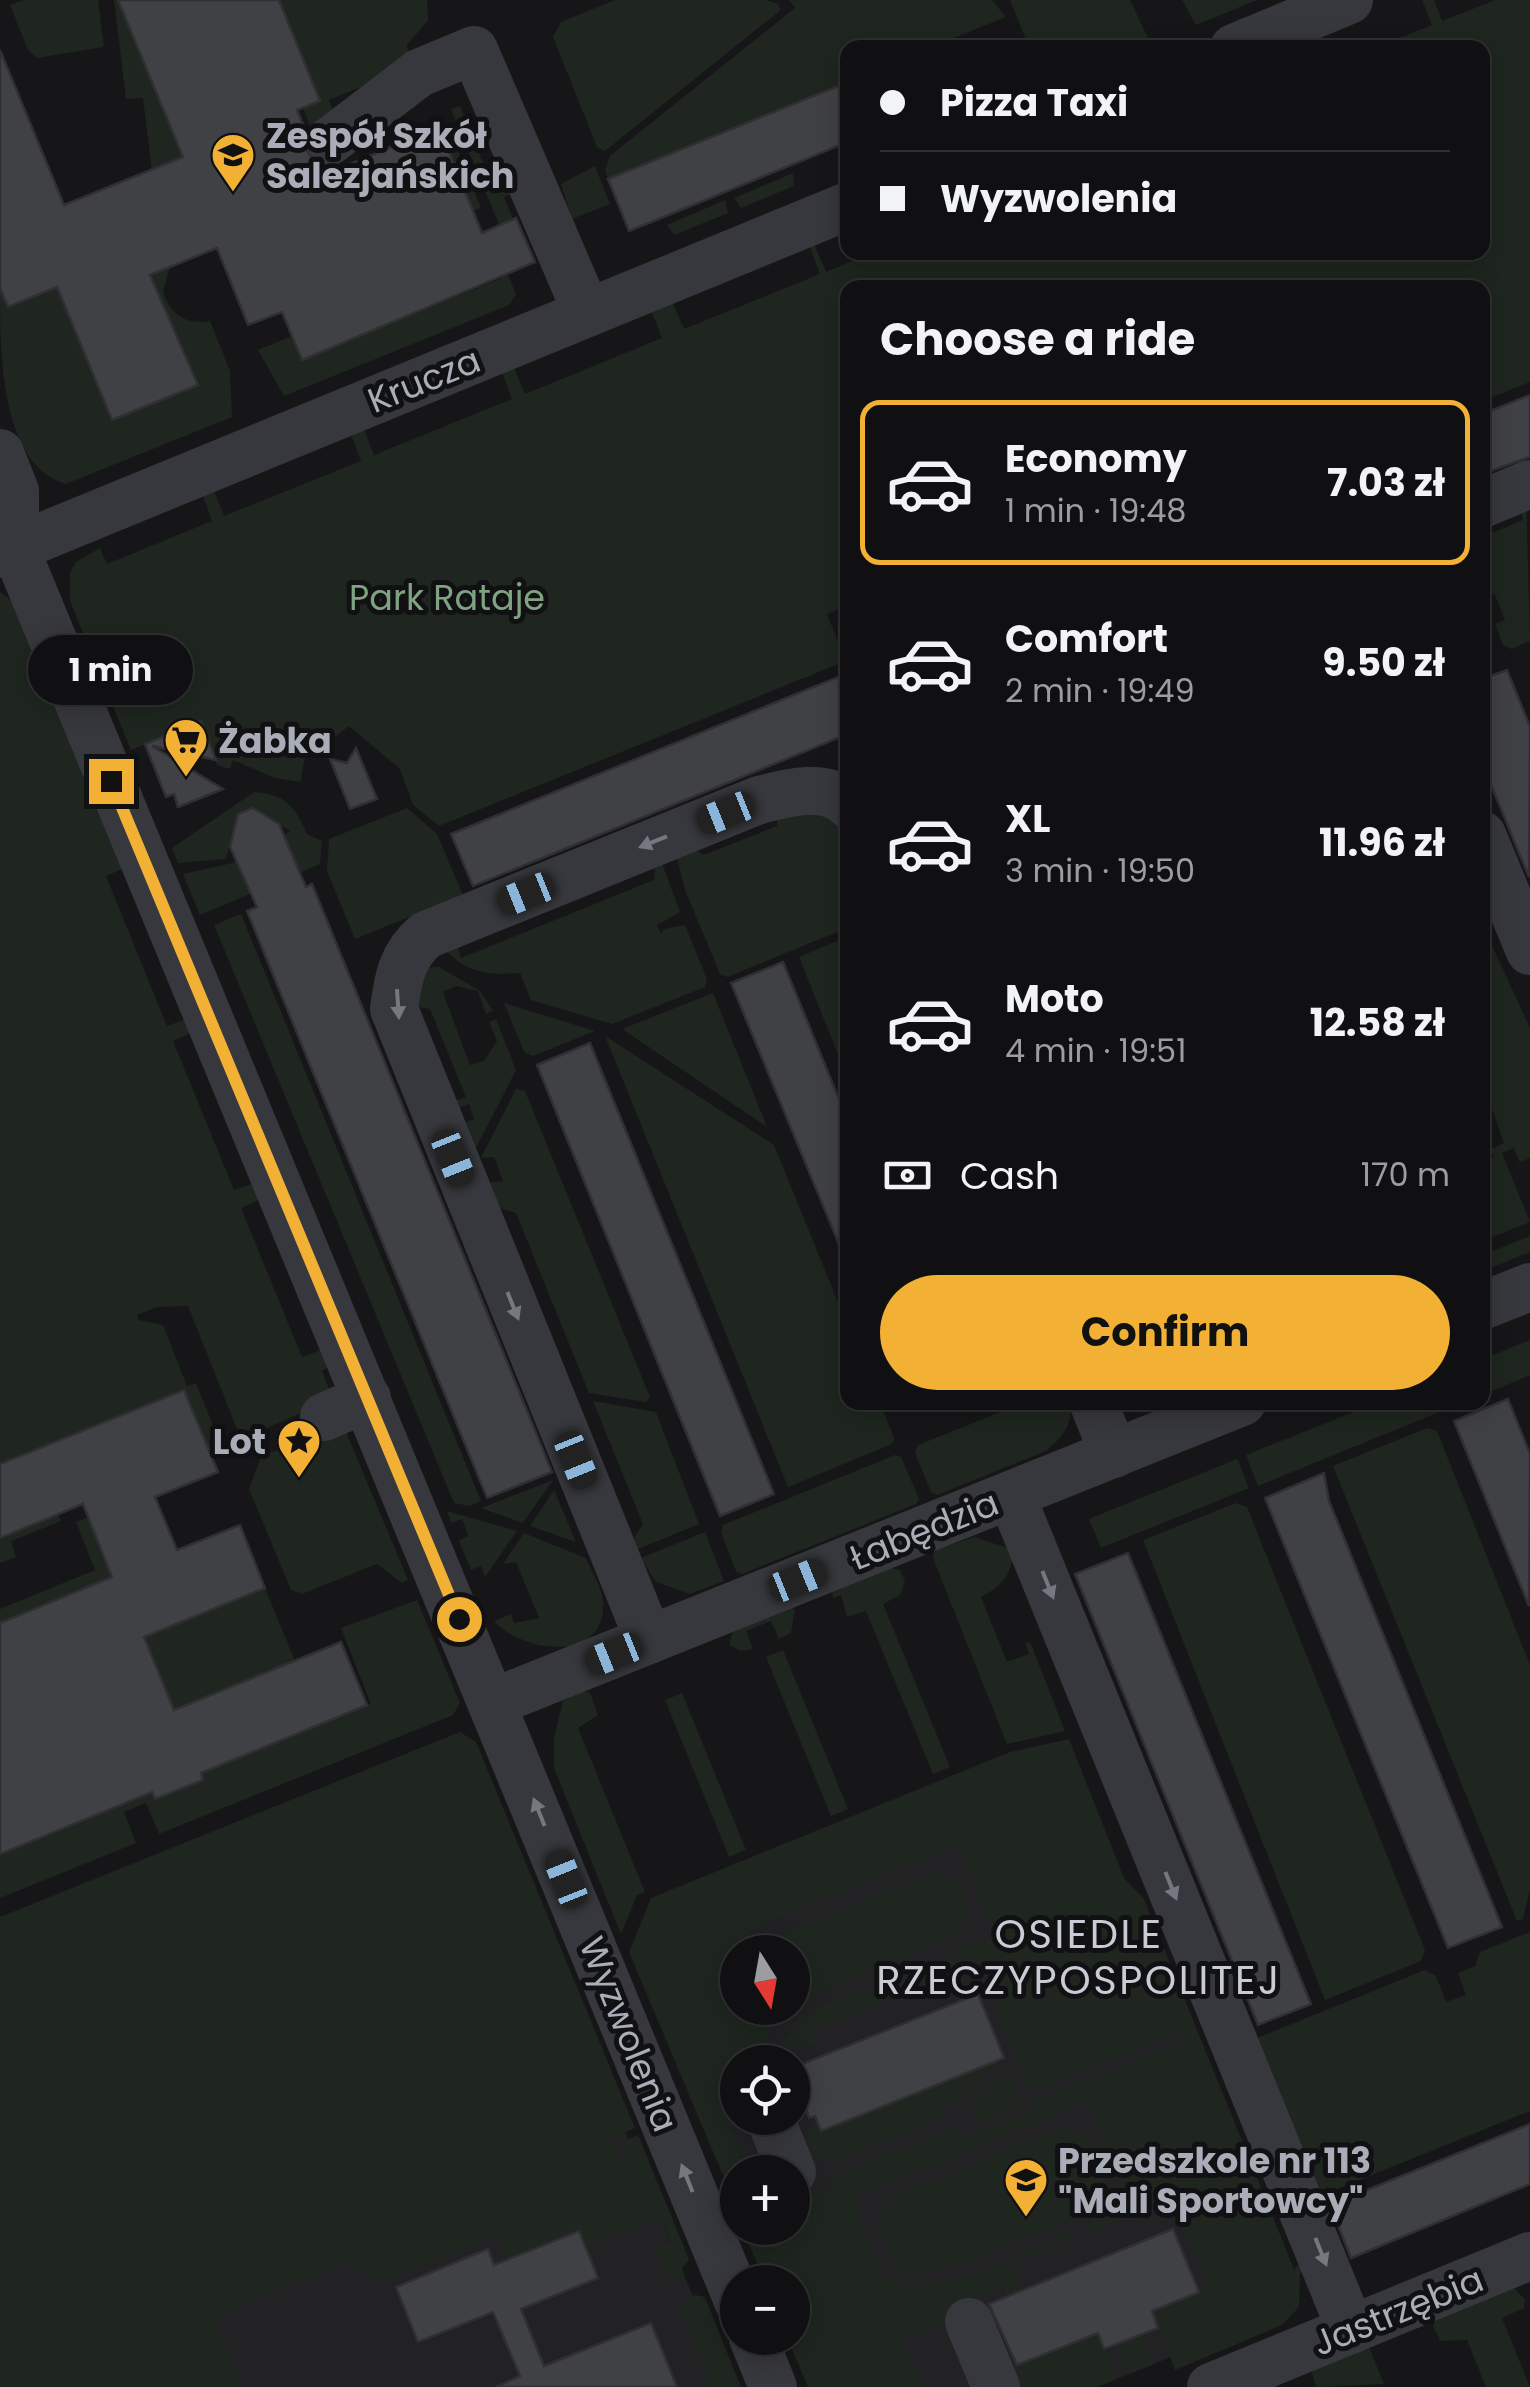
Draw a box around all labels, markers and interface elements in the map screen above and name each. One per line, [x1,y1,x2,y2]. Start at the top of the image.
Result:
text: Pizza Taxi [940,76,1128,129]
place label: Zespół Szkół Salezjańskich [266,111,514,200]
school or university icon: Zespół Szkół Salezjańskich [210,132,256,193]
text: Wyzwolenia [940,172,1177,225]
text: Choose a ride [880,308,1195,371]
street label: Krucza [360,335,488,425]
text: Economy [1005,432,1187,485]
icon: car [885,438,975,528]
text: 7.03 zł [1327,456,1445,509]
text: 1 min · 19:48 [1005,488,1187,533]
park label: Park Rataje [349,573,545,622]
text: Comfort [1005,612,1168,665]
icon: car [885,618,975,708]
callout: 1 min [28,636,194,706]
text: 9.50 zł [1322,636,1445,689]
text: 1 min [69,647,152,692]
text: 2 min · 19:49 [1005,668,1195,713]
place label: Żabka [218,716,332,765]
supermarket icon: Żabka [163,717,209,778]
route end [89,759,134,804]
car [693,788,759,838]
text: XL [1005,792,1050,845]
icon: car [885,798,975,888]
text: 11.96 zł [1319,816,1445,869]
one-way arrow [638,835,668,851]
text: 3 min · 19:50 [1005,848,1195,893]
car [493,869,559,919]
text: Moto [1005,972,1104,1025]
icon: car [885,978,975,1068]
one-way arrow [390,989,406,1020]
text: 12.58 zł [1310,996,1445,1049]
text: 4 min · 19:51 [1005,1028,1186,1073]
car [428,1125,478,1191]
icon: cash [880,1148,935,1203]
text: Cash [960,1149,1059,1202]
text: 170 m [1361,1152,1450,1197]
button: Confirm [880,1275,1450,1390]
one-way arrow [506,1291,522,1321]
place label: Lot [213,1417,266,1466]
place icon: Lot [276,1418,322,1479]
car [551,1427,601,1493]
street label: Łabędzia [842,1478,1006,1582]
car [765,1555,831,1605]
one-way arrow [1040,1571,1056,1601]
route start [437,1597,482,1642]
car [581,1629,647,1679]
one-way arrow [530,1797,546,1827]
car [541,1846,591,1912]
one-way arrow [1163,1871,1179,1901]
district label: OSIEDLE RZECZYPOSPOLITEJ [876,1906,1282,2008]
street label: Wyzwolenia [568,1929,690,2139]
north arrow [720,1935,810,2025]
map controls [720,1935,810,2355]
button: locate [720,2045,810,2135]
place label: Przedszkole nr 113 "Mali Sportowcy" [1058,2136,1371,2225]
button: + [720,2155,810,2245]
school or university icon: Przedszkole nr 113 "Mali Sportowcy" [1003,2157,1049,2218]
one-way arrow [679,2164,695,2193]
one-way arrow [1313,2237,1329,2266]
street label: Jastrzębia [1305,2255,1491,2367]
button: − [720,2265,810,2355]

